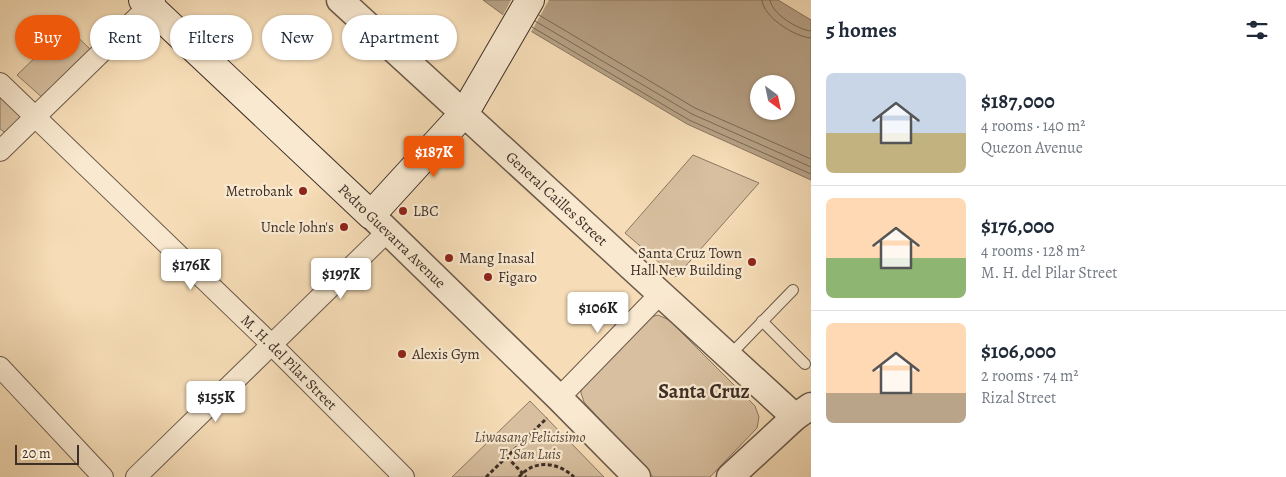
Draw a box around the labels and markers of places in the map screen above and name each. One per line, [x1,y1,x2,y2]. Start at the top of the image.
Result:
pin: $187K [399,136,469,178]
place label: Metrobank [226,181,294,201]
marker: Metrobank [297,185,309,197]
place label: LBC [413,201,439,221]
marker: LBC [397,205,409,217]
place label: Uncle John's [261,217,334,237]
marker: Uncle John's [338,221,350,233]
place label: Santa Cruz Town Hall New Building [630,243,742,280]
pin: $176K [156,248,226,291]
place label: Mang Inasal [459,248,535,268]
marker: Mang Inasal [443,252,455,264]
marker: Santa Cruz Town Hall New Building [746,256,758,268]
pin: $197K [306,258,376,300]
place label: Figaro [498,267,537,287]
marker: Figaro [482,271,494,283]
pin: $106K [563,292,633,334]
place label: Alexis Gym [411,344,480,364]
marker: Alexis Gym [396,348,408,360]
pin: $155K [181,380,251,423]

